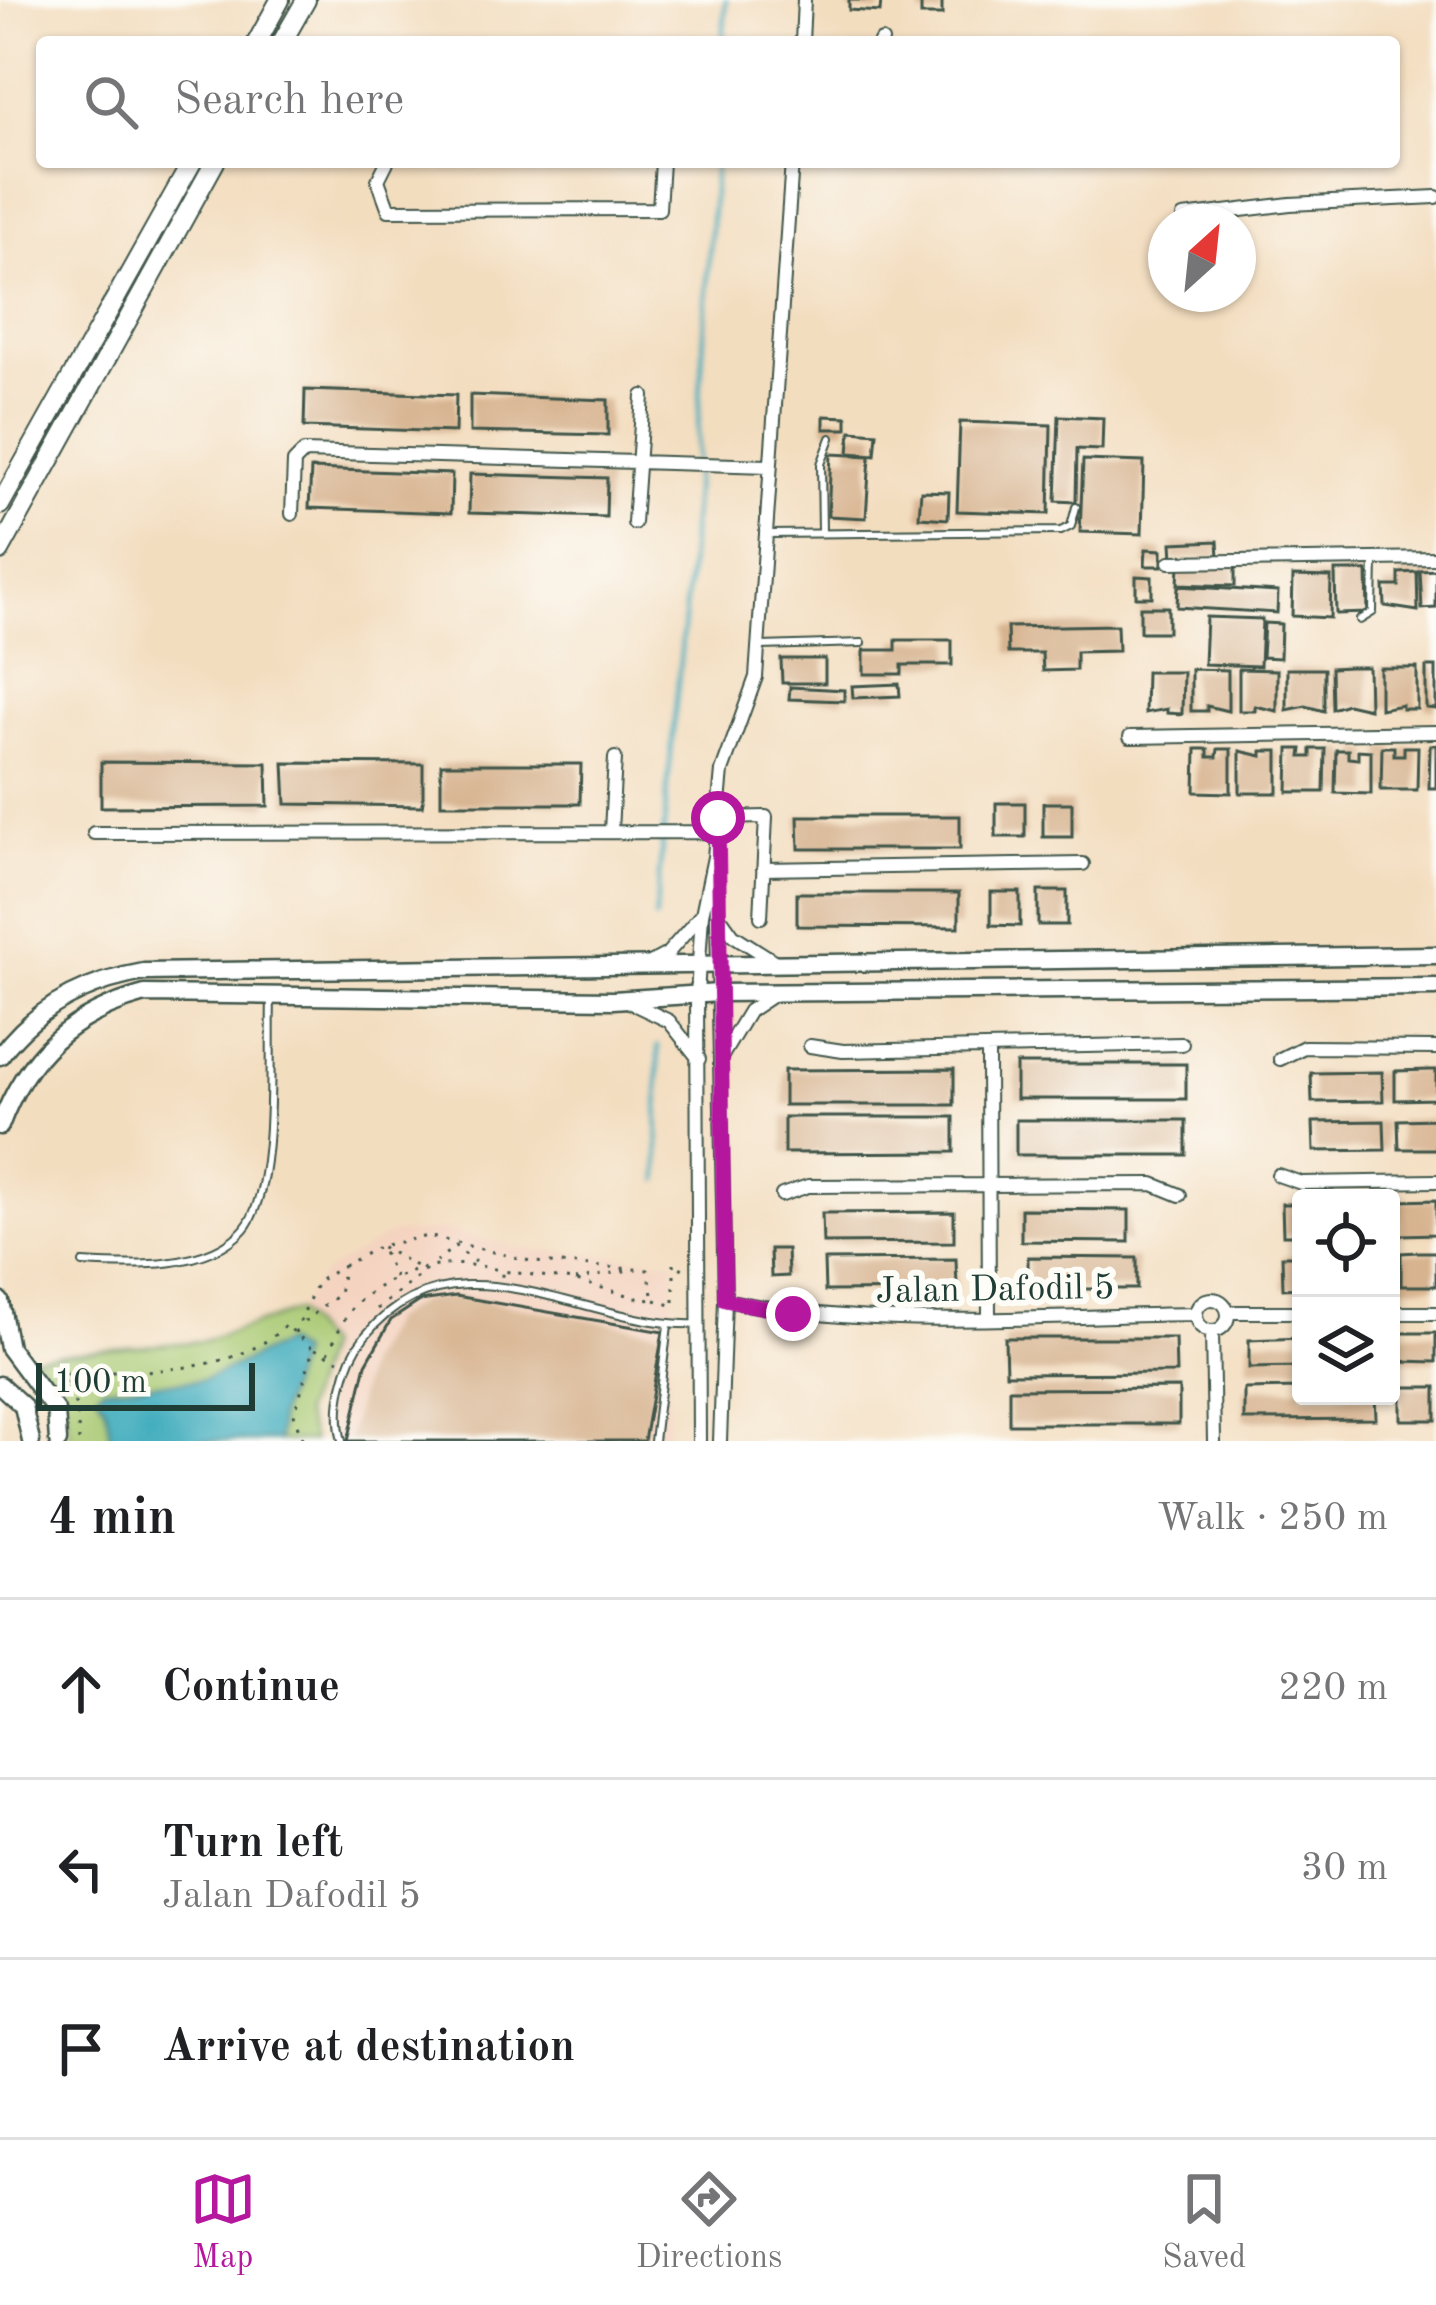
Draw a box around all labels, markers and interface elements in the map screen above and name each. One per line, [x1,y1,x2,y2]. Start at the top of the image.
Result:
search box [36,36,1400,168]
icon: search [78,69,144,135]
text: Search here [174,79,404,124]
north arrow [1148,204,1256,312]
route start [691,791,745,845]
map controls [1292,1189,1400,1405]
button: locate [1292,1189,1400,1297]
street label: Jalan Dafodil 5 [875,1271,1115,1311]
route end [766,1287,820,1341]
button: layers [1292,1297,1400,1405]
scale bar [36,1357,255,1410]
text: 100 m [54,1367,147,1400]
text: 4 min [48,1494,176,1545]
text: Walk · 250 m [1157,1499,1388,1538]
icon: ahead [48,1656,114,1722]
text: Continue [162,1666,340,1711]
text: 220 m [1278,1669,1388,1708]
text: Turn left [162,1822,343,1867]
icon: left [48,1836,114,1902]
text: 30 m [1301,1849,1388,1888]
text: Jalan Dafodil 5 [162,1877,421,1916]
icon: arrive [48,2016,114,2082]
text: Arrive at destination [162,2026,575,2071]
tab: Map [190,2166,256,2279]
tab: Directions [636,2166,782,2279]
tab: Saved [1162,2166,1246,2279]

